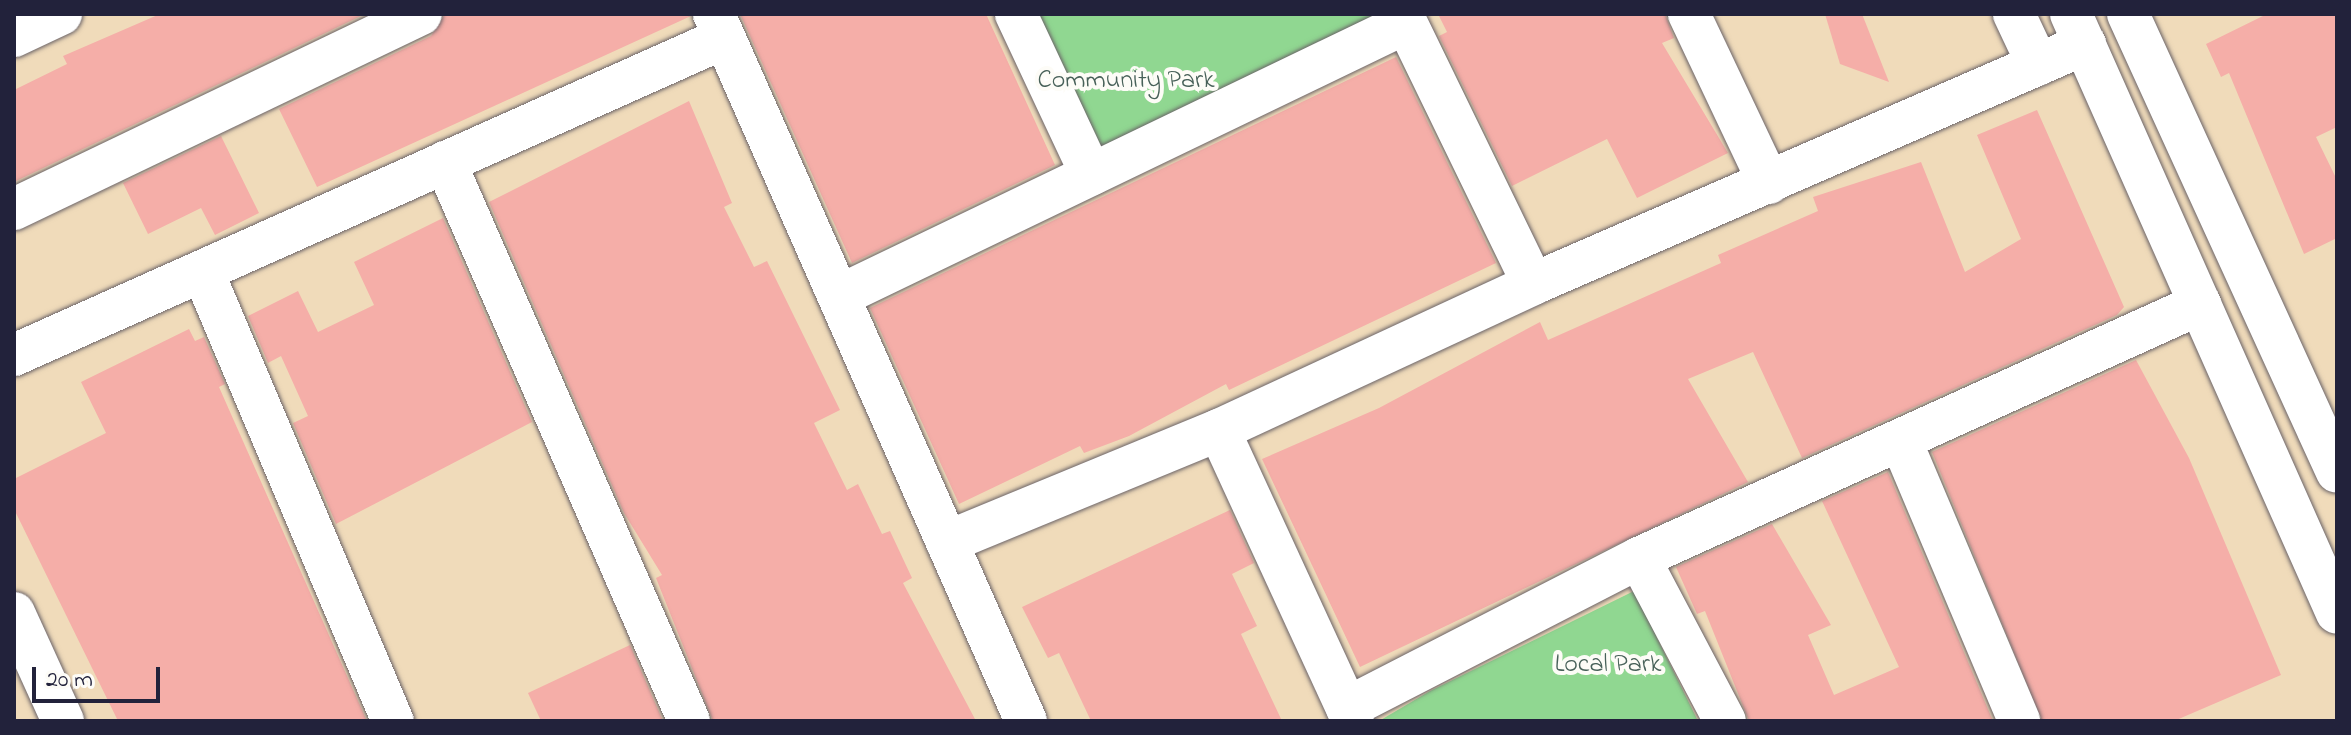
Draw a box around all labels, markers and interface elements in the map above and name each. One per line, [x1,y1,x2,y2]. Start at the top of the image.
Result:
park label: Community Park [1037,66,1215,98]
park label: Local Park [1555,650,1661,682]
scale bar [36,651,164,701]
text: 20 m [46,663,93,698]

